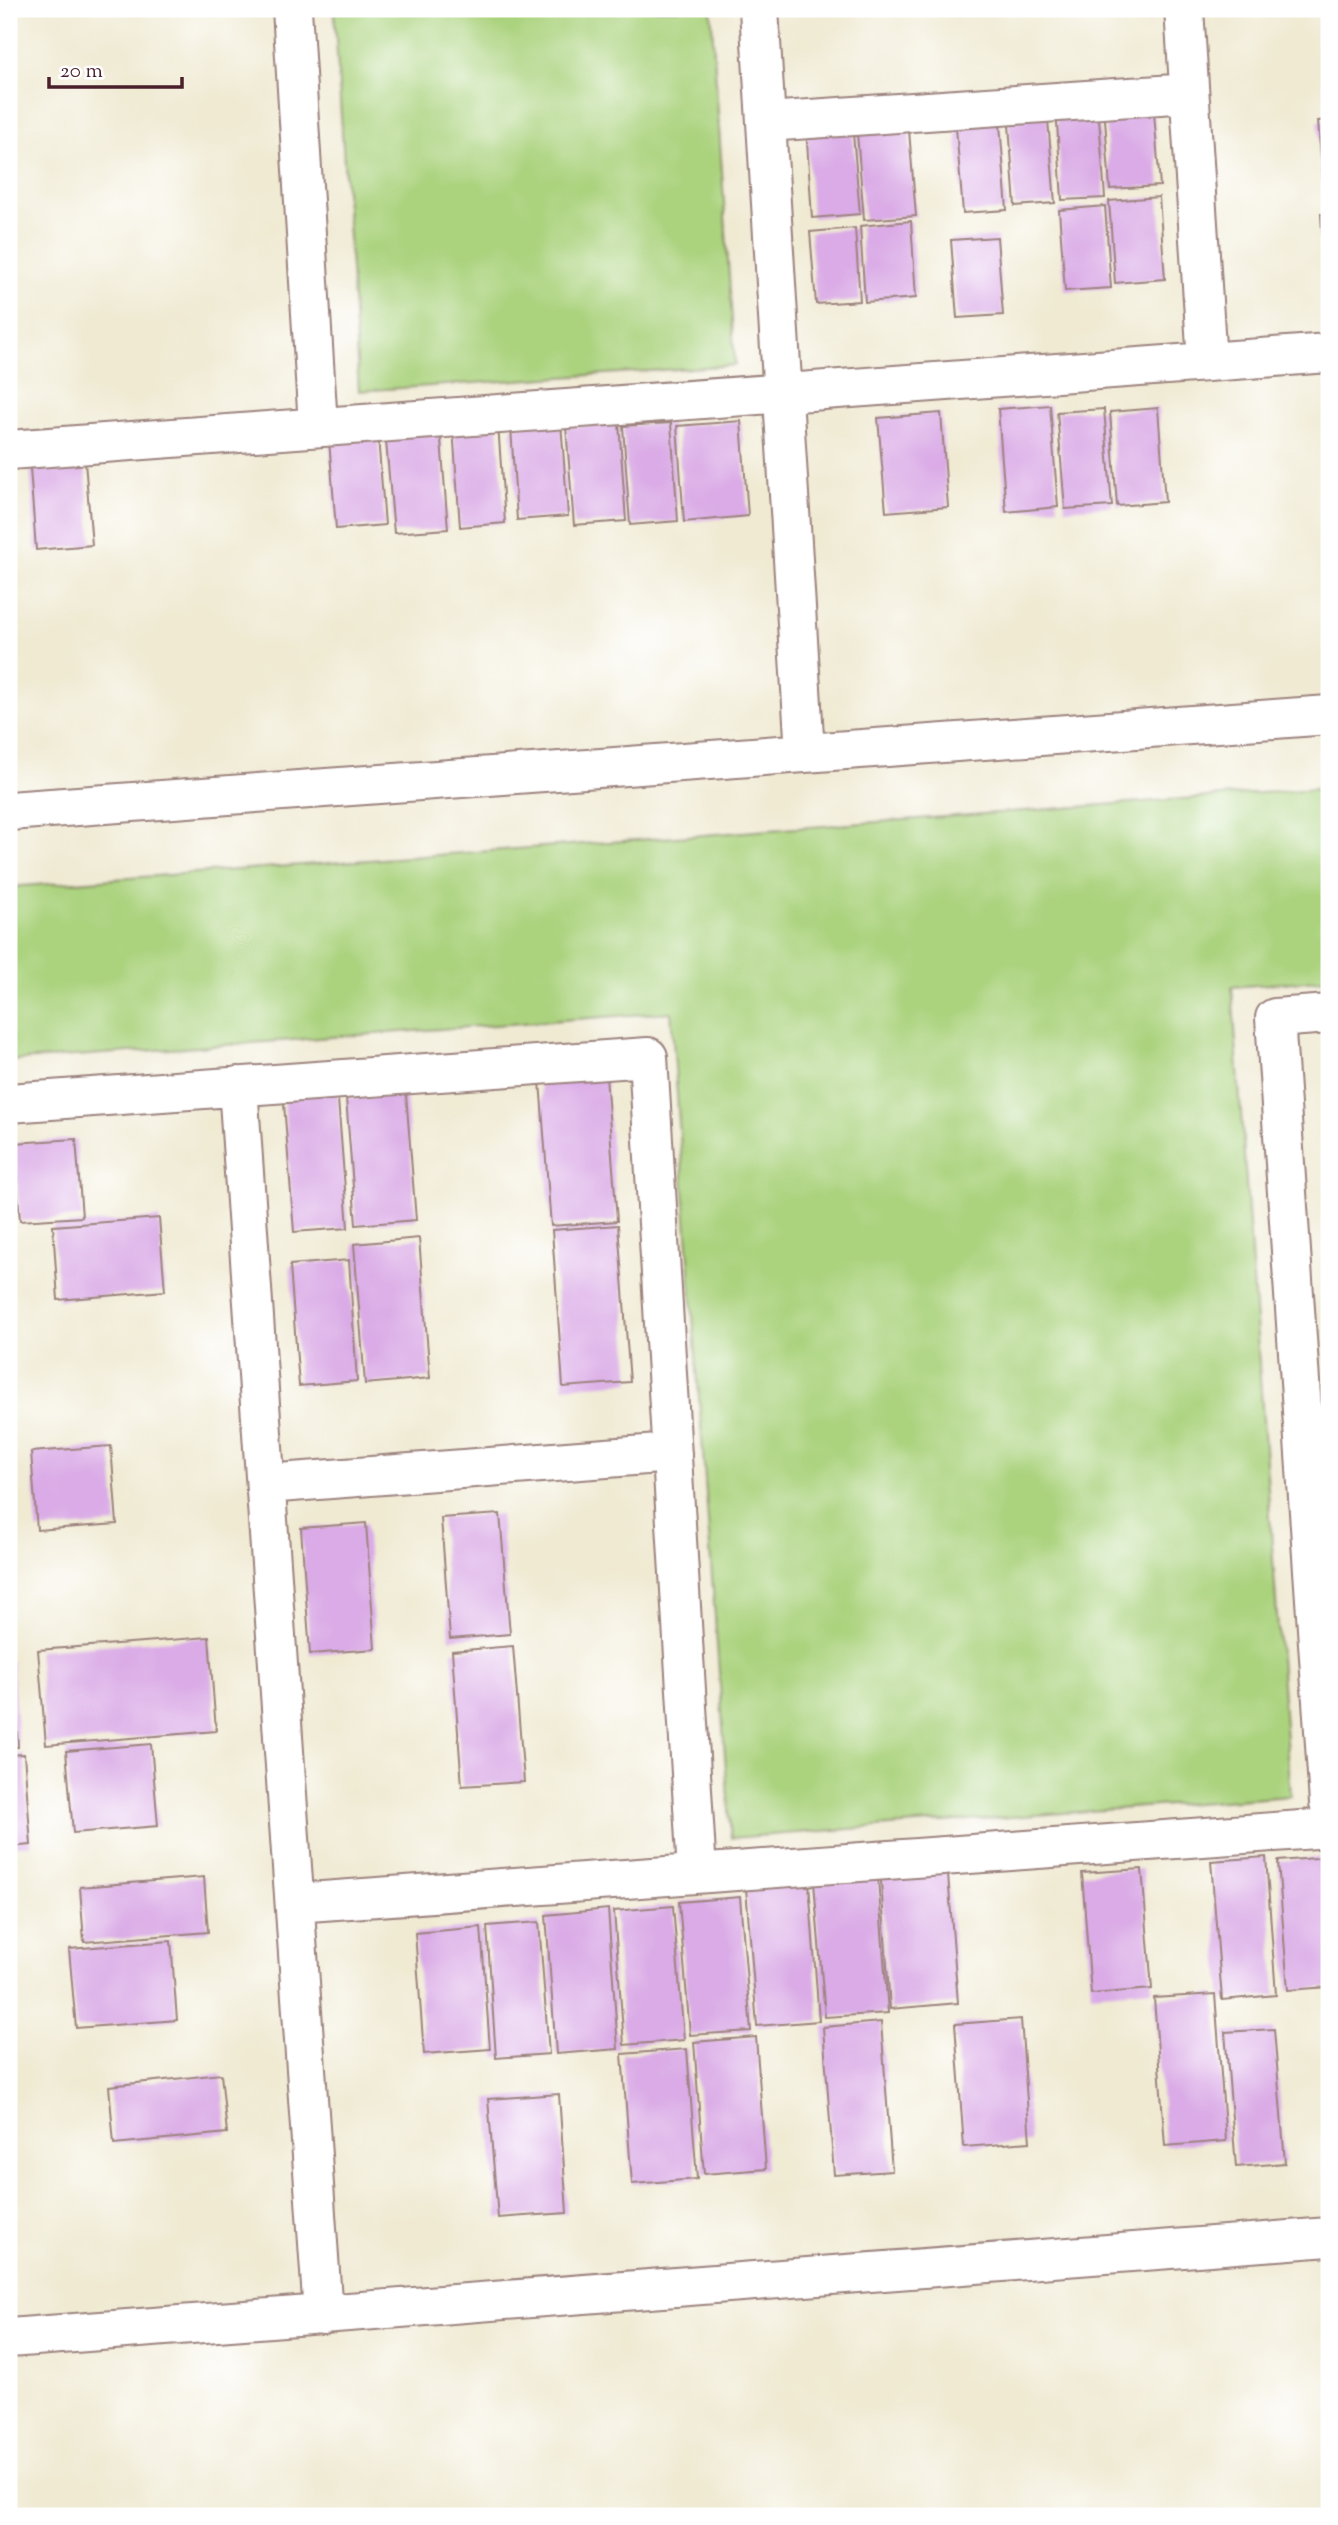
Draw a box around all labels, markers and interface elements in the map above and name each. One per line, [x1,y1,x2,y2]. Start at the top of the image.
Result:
scale bar [49,46,182,90]
text: 20 m [60,57,103,87]

